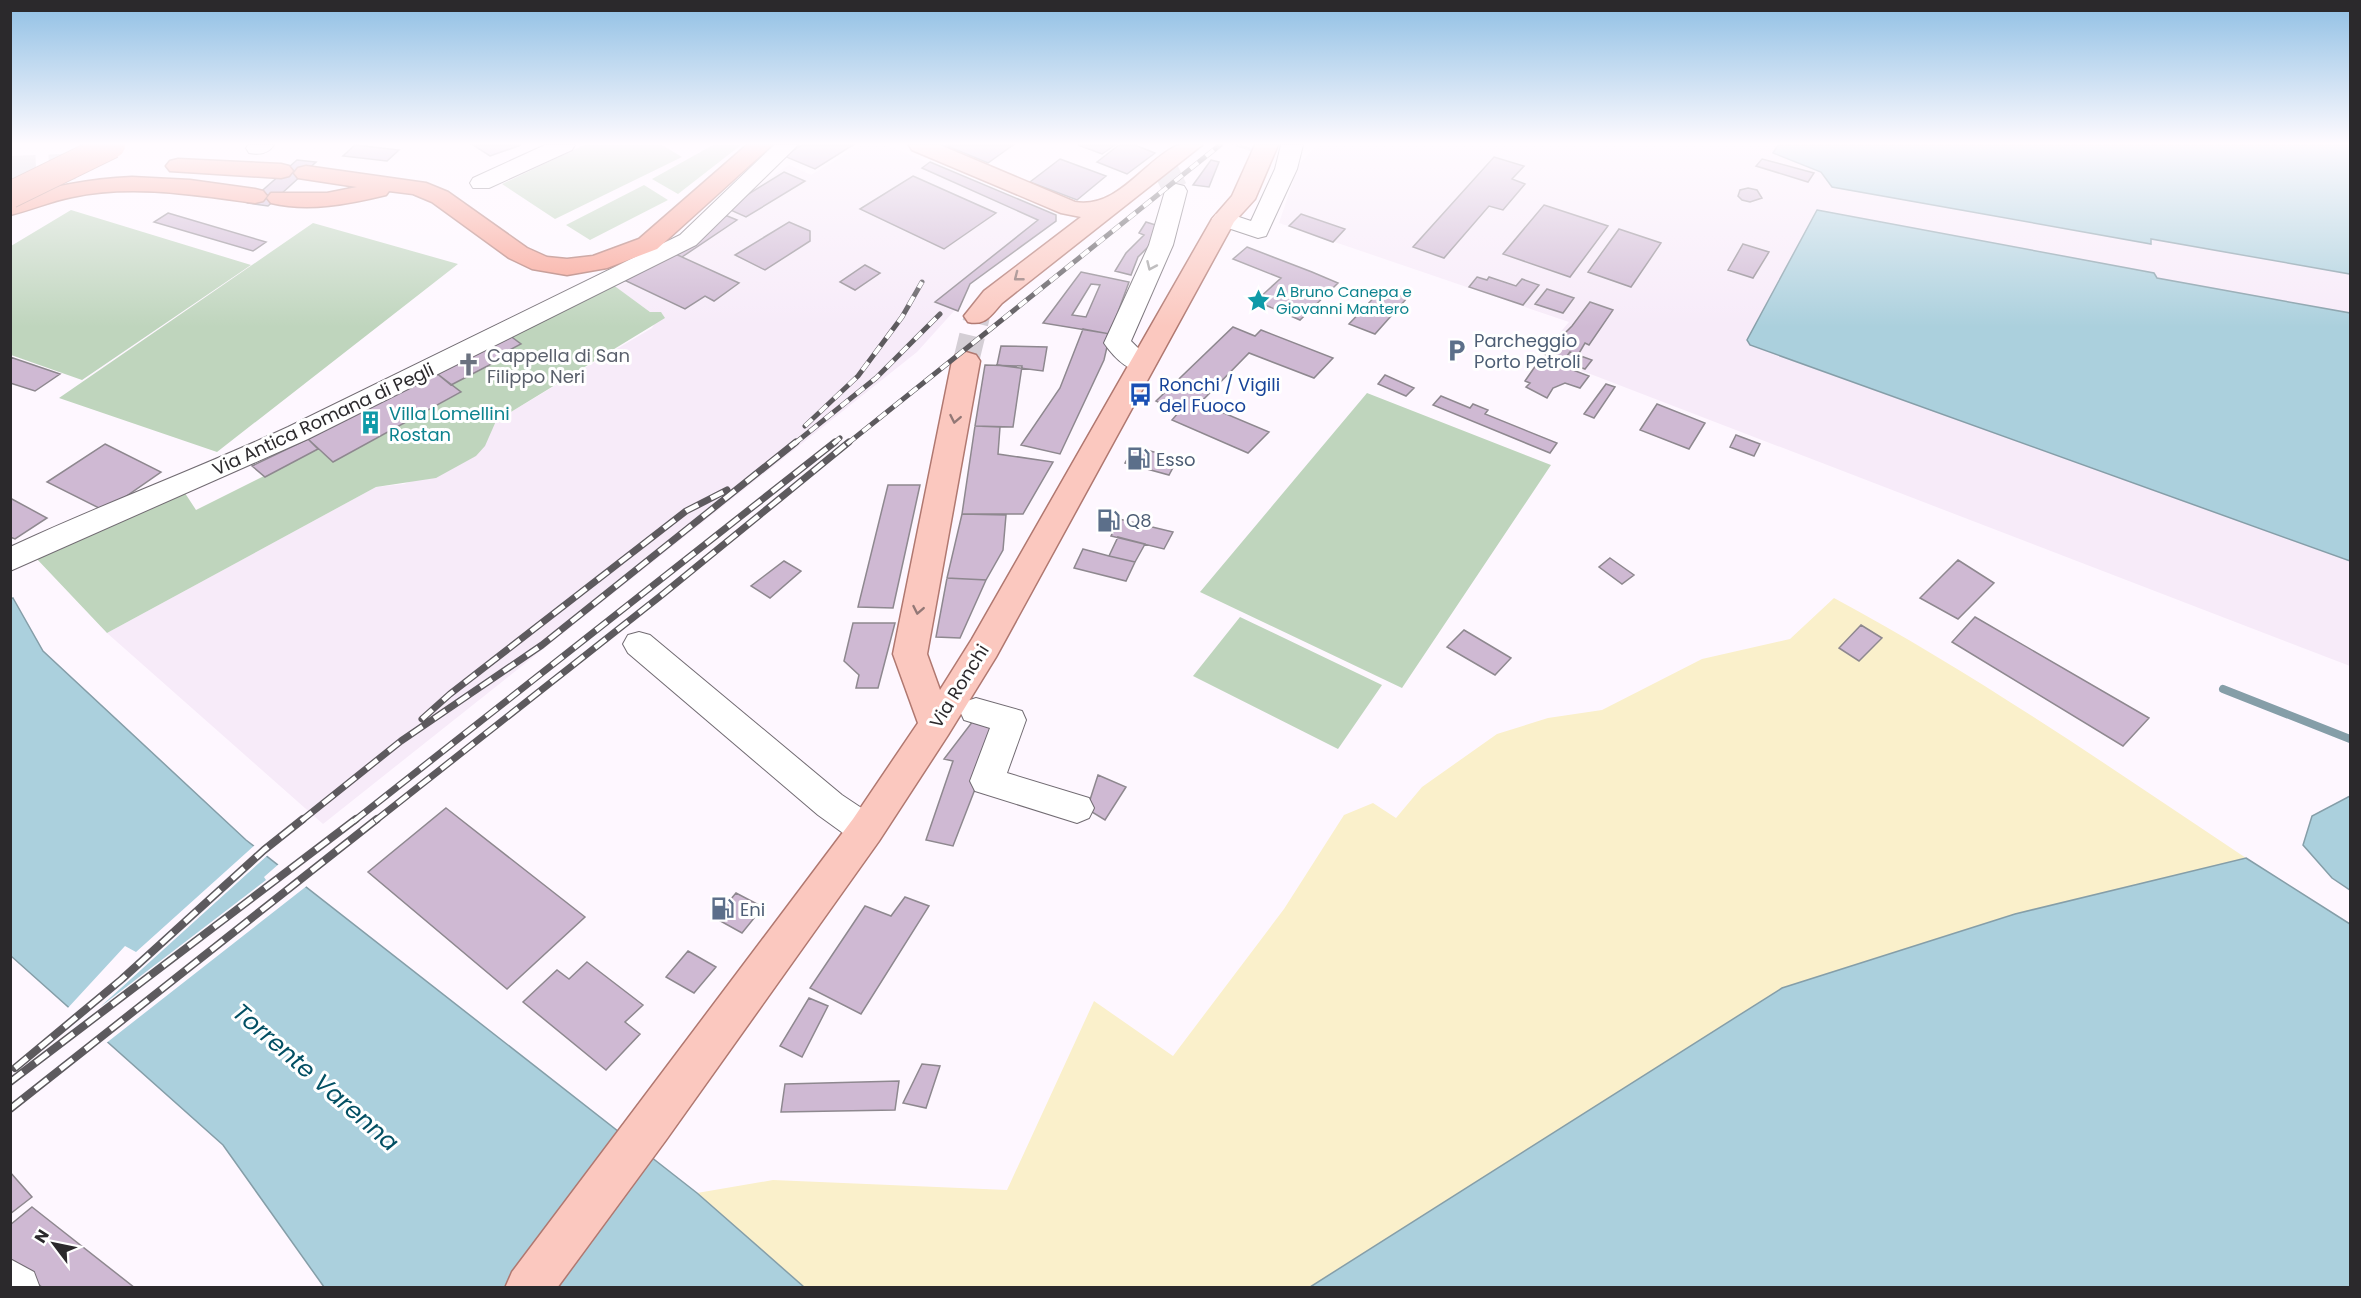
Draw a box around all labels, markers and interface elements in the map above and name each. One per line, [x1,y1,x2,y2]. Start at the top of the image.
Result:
one-way arrow [1146,260,1158,271]
one-way arrow [1014,270,1025,281]
place label: A Bruno Canepa e Giovanni Mantero [1276,281,1412,319]
place icon: A Bruno Canepa e Giovanni Mantero [1245,287,1271,313]
place label: Parcheggio Porto Petroli [1474,328,1581,374]
parking icon: Parcheggio Porto Petroli [1443,337,1469,363]
place label: Cappella di San Filippo Neri [487,343,630,389]
church icon: Cappella di San Filippo Neri [456,352,482,378]
street label: Via Antica Romana di Pegli [208,357,438,481]
place label: Ronchi / Vigili del Fuoco [1159,372,1280,418]
bus stop icon: Ronchi / Vigili del Fuoco [1128,381,1154,407]
place label: Villa Lomellini Rostan [389,401,510,447]
building icon: Villa Lomellini Rostan [358,410,384,436]
one-way arrow [949,413,962,423]
fuel station icon: Esso [1125,446,1151,472]
place label: Esso [1156,447,1196,472]
fuel station icon: Q8 [1095,507,1121,533]
place label: Q8 [1126,508,1152,533]
one-way arrow [912,605,925,615]
street label: Via Ronchi [923,639,995,733]
fuel station icon: Eni [709,896,735,922]
place label: Eni [740,897,765,922]
water label: Torrente Varenna [226,996,406,1158]
north arrow [24,1214,84,1274]
text: N [29,1225,55,1248]

